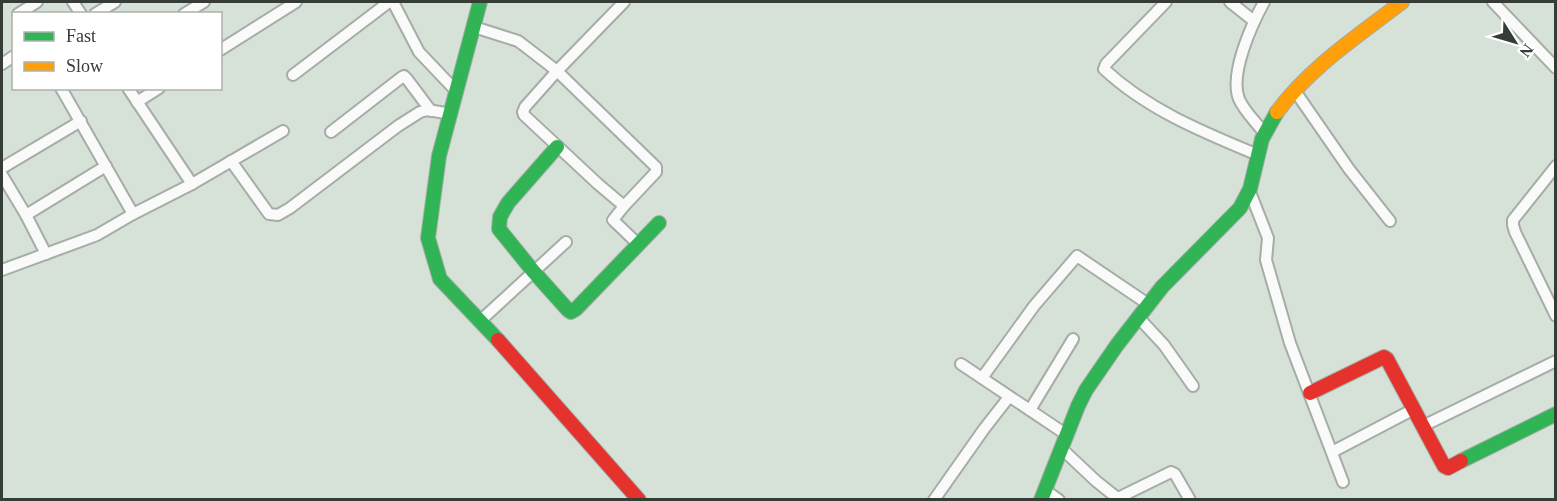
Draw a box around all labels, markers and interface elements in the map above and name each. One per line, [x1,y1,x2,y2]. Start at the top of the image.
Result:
legend [12,12,222,90]
north arrow [1485,12,1545,72]
text: Fast [66,26,96,46]
text: N [1516,41,1537,61]
text: Slow [66,56,103,76]

